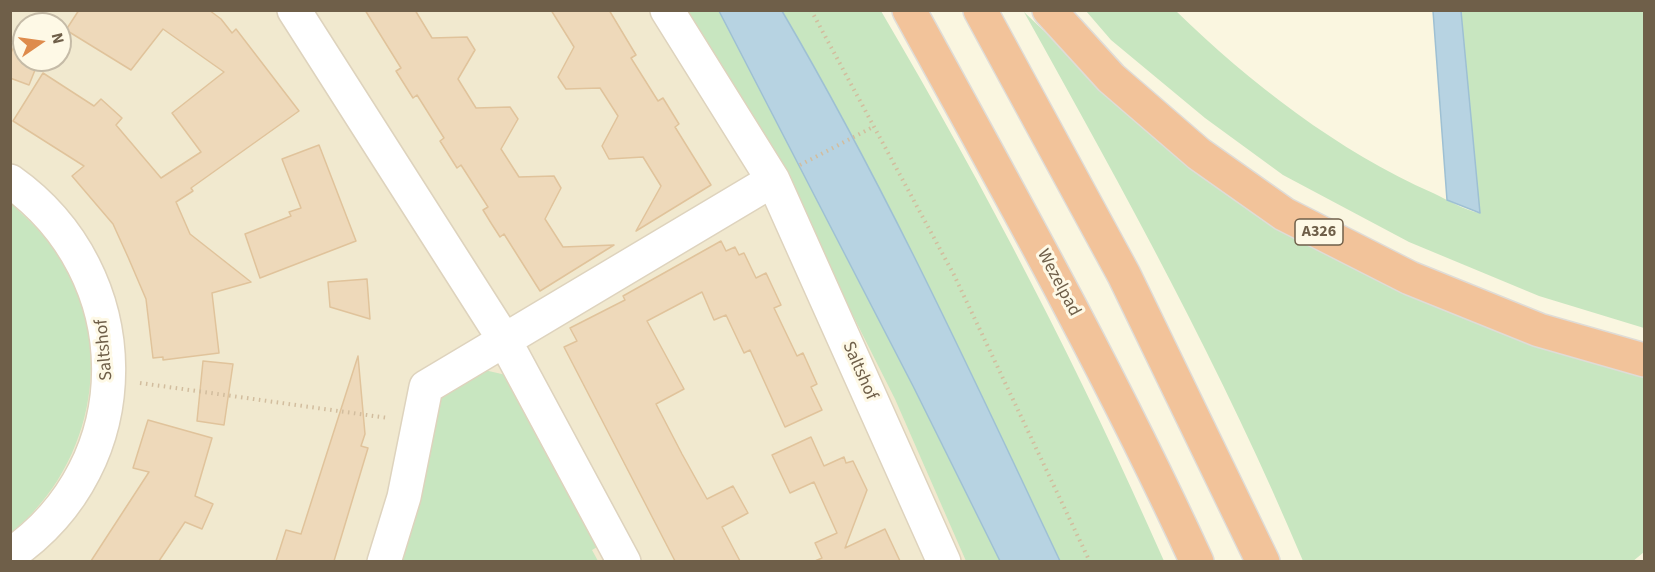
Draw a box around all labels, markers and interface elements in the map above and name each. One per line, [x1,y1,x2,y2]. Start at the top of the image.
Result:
north arrow [12,12,72,72]
text: N [46,31,70,46]
road number: A326 [1295,219,1343,245]
street label: Wezelpad [1031,246,1085,320]
street label: Saltshof [92,318,118,382]
street label: Saltshof [837,339,881,403]

